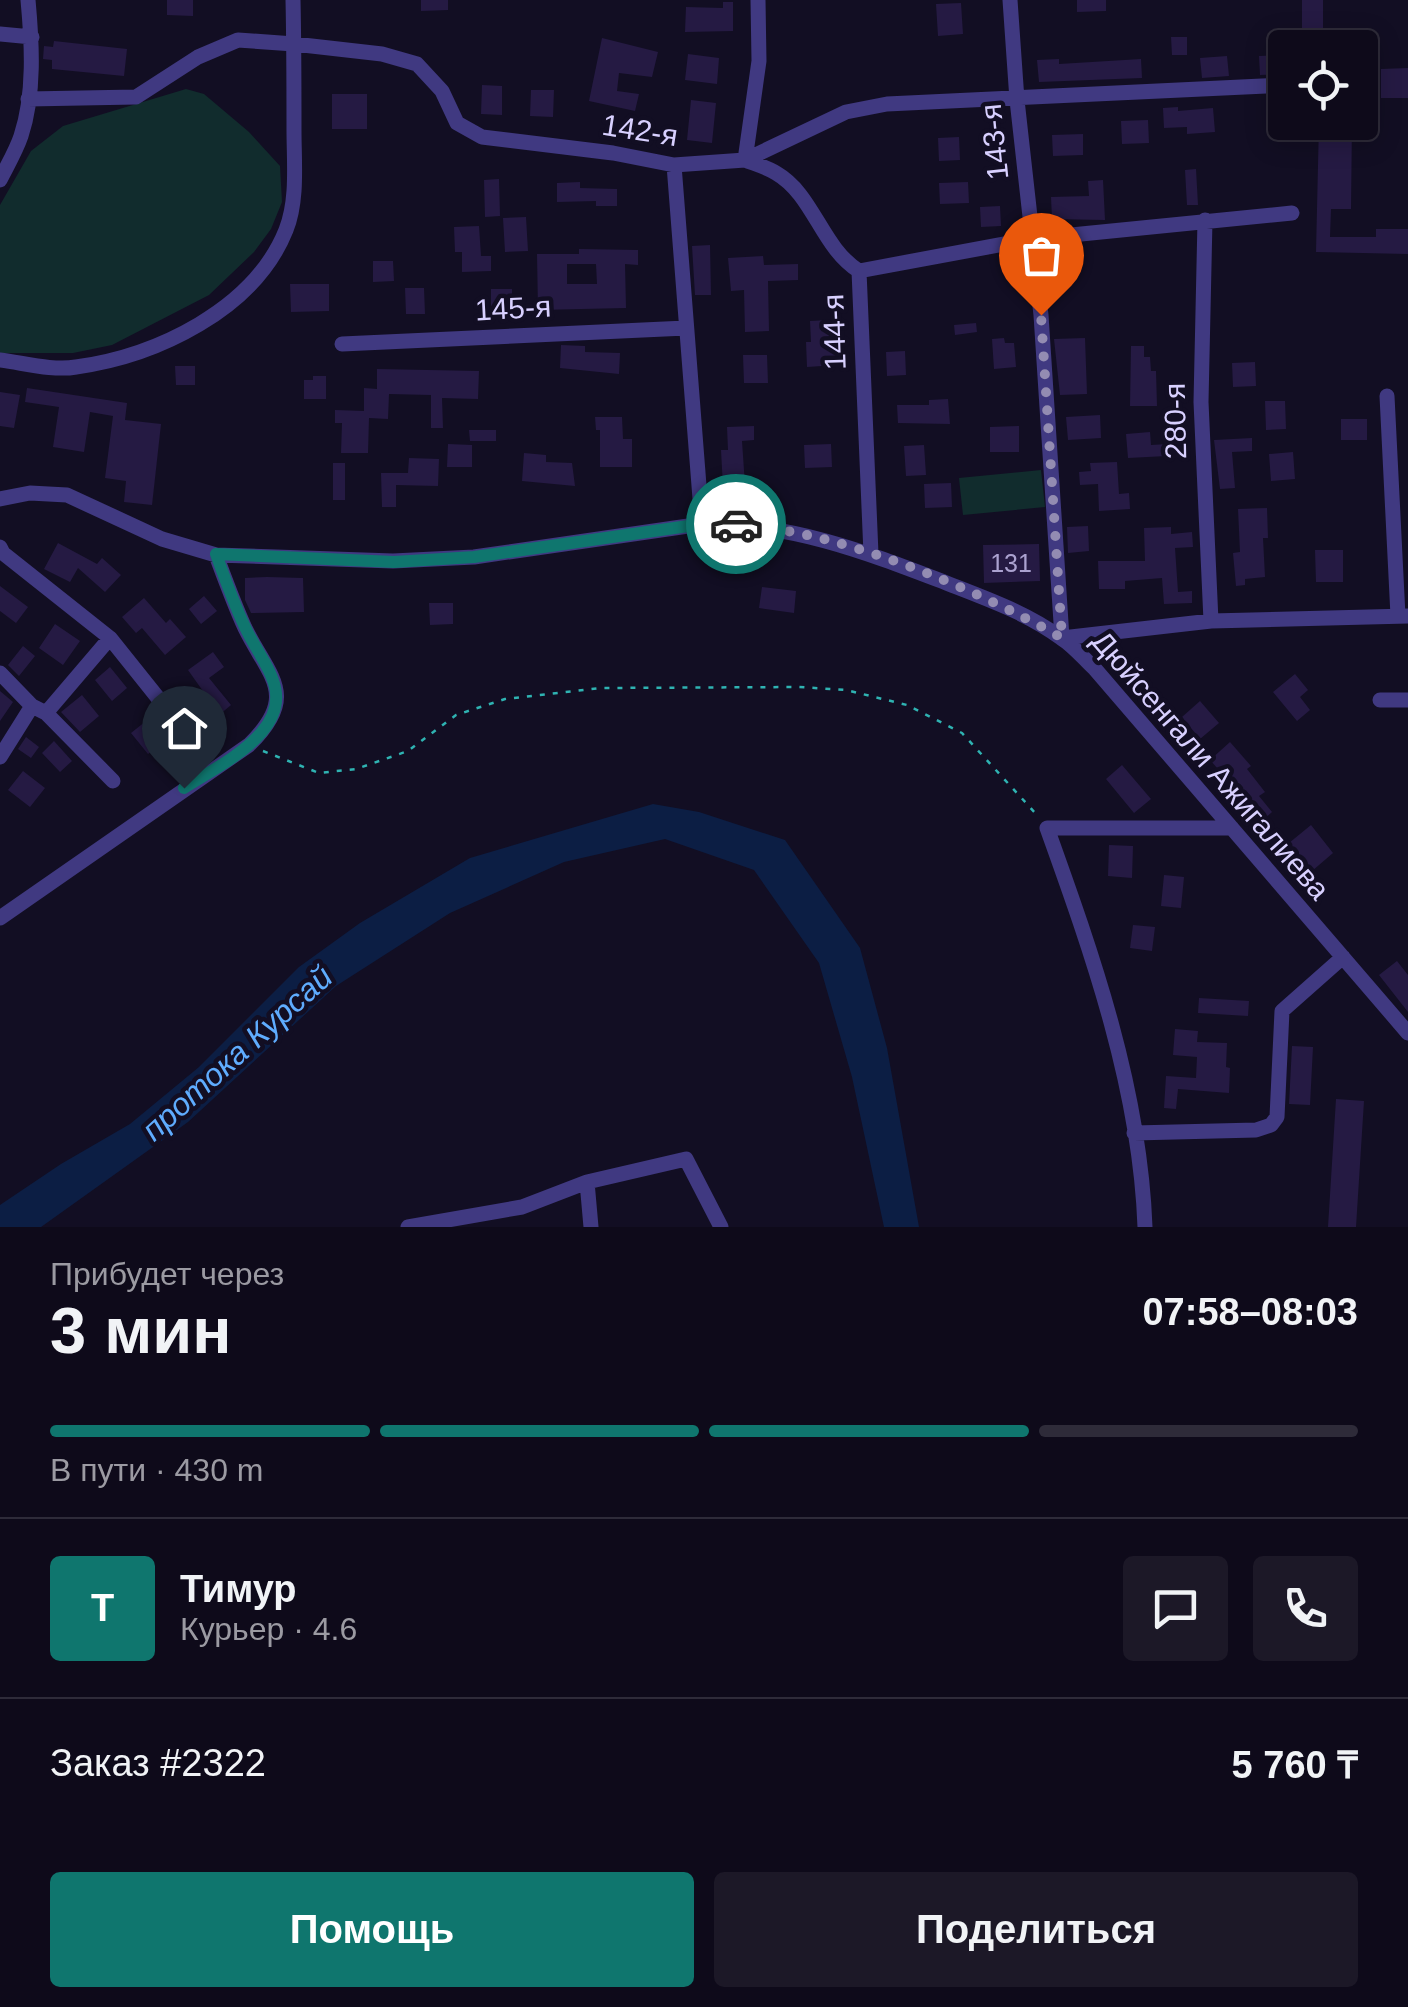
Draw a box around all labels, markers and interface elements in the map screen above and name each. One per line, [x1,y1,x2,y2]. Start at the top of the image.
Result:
map controls [1268,30,1378,140]
button: locate [1268,30,1378,140]
street label: 143-я [974,102,1014,182]
street label: 142-я [600,108,680,152]
pin [999,213,1084,316]
icon: bag [1014,228,1069,283]
street label: 145-я [474,290,552,326]
street label: 144-я [816,293,852,371]
street label: 280-я [1158,383,1192,459]
courier [686,474,786,574]
icon: car [709,497,764,552]
house number: 131 [990,549,1032,577]
street label: Дюйсенгали Ажигалиева [1086,624,1337,906]
pin [142,686,227,789]
icon: home [157,701,212,756]
water label: протока Курсай [135,958,339,1148]
text: Прибудет через [50,1256,284,1292]
text: 07:58–08:03 [1142,1291,1358,1333]
text: 3 мин [50,1294,232,1367]
text: В пути · 430 m [50,1452,263,1488]
button: chat [1123,1556,1228,1661]
button: phone [1253,1556,1358,1661]
text: Тимур [180,1568,297,1610]
text: Т [91,1587,114,1629]
text: Курьер · 4.6 [180,1611,357,1647]
text: Заказ #2322 [50,1742,266,1784]
text: 5 760 ₸ [1232,1744,1358,1786]
button: Помощь [50,1872,694,1987]
button: Поделиться [714,1872,1358,1987]

